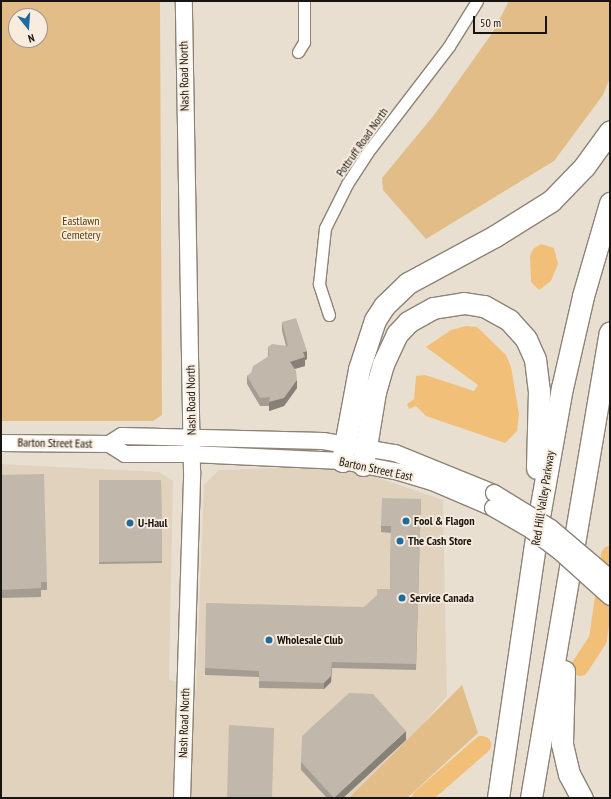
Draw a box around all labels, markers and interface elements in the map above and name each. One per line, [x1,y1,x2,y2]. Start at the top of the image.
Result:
north arrow [8,8,48,48]
scale bar [475,8,549,34]
text: 50 m [480,15,501,30]
text: N [26,31,36,46]
street label: Nash Road North [176,41,192,111]
street label: Pottruff Road North [333,105,391,179]
park label: Eastlawn Cemetery [62,214,100,242]
street label: Nash Road North [183,365,199,435]
street label: Barton Street East [17,435,93,451]
street label: Red Hill Valley Parkway [528,449,558,547]
street label: Barton Street East [338,454,414,484]
place label: Fool & Flagon [414,514,475,528]
place label: U-Haul [138,516,167,530]
marker: Fool & Flagon [401,516,411,526]
marker: U-Haul [125,518,135,528]
place label: The Cash Store [408,534,472,548]
marker: The Cash Store [395,536,405,546]
place label: Service Canada [410,591,474,605]
marker: Service Canada [397,593,407,603]
place label: Wholesale Club [277,633,343,647]
marker: Wholesale Club [264,635,274,645]
street label: Nash Road North [176,688,192,758]

